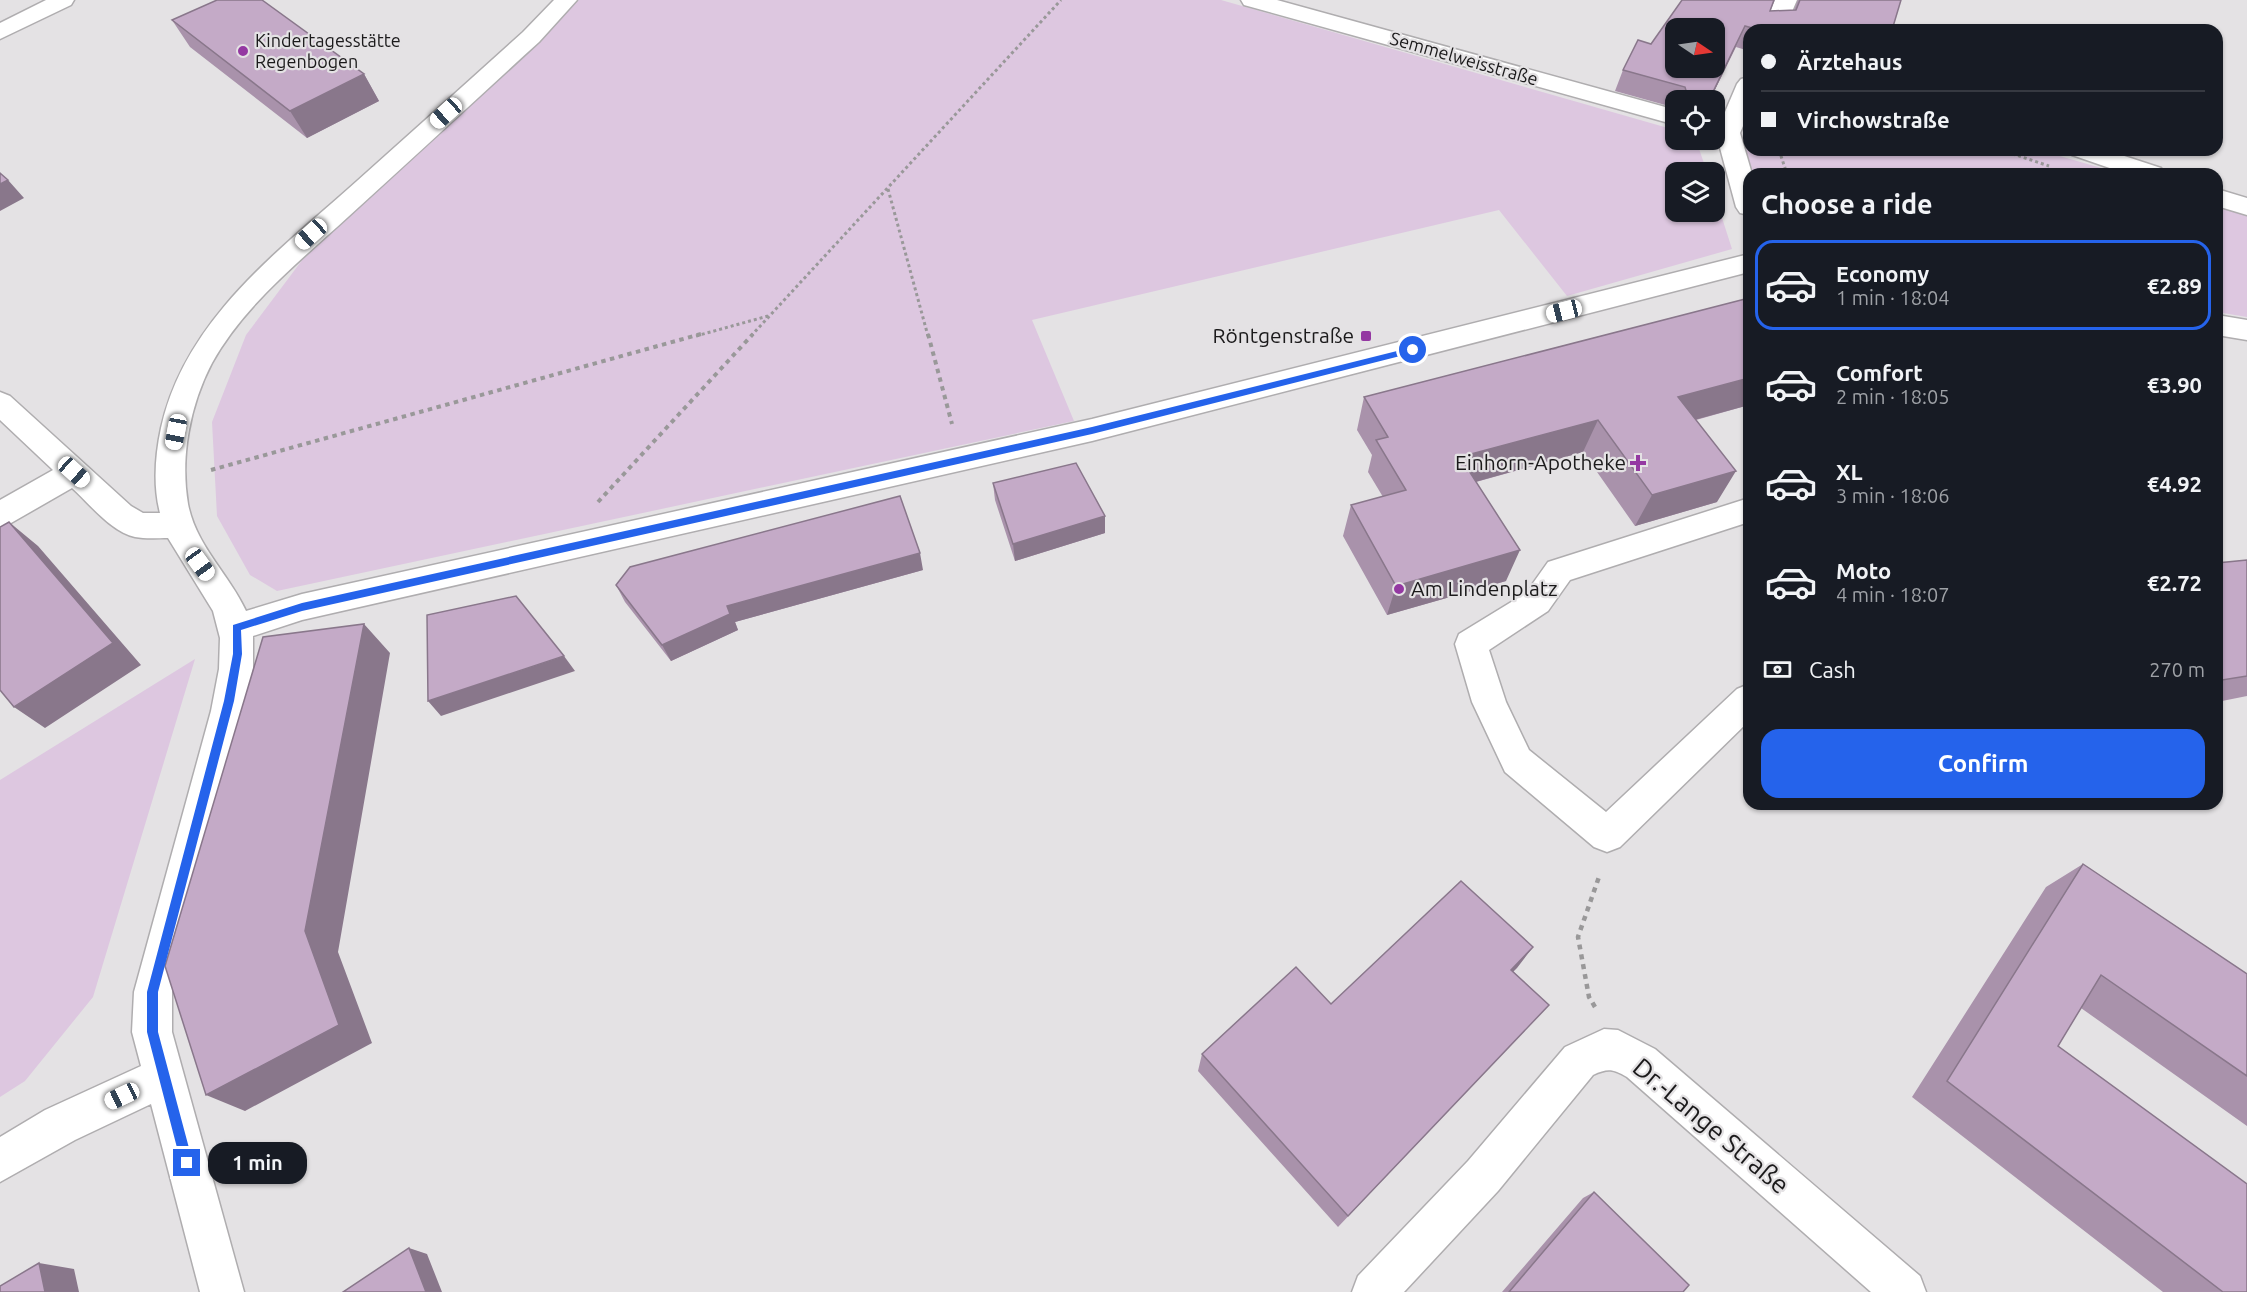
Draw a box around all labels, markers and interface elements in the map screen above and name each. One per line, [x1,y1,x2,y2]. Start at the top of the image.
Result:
north arrow [1665,18,1725,78]
map controls [1665,18,1725,222]
street label: Semmelweisstraße [1388,27,1541,89]
place label: Kindertagesstätte Regenbogen [255,30,401,71]
marker: Kindertagesstätte Regenbogen [236,44,250,58]
text: Ärztehaus [1797,49,1902,74]
button: locate [1665,90,1725,150]
car [427,94,465,132]
text: Virchowstraße [1797,107,1950,132]
button: layers [1665,162,1725,222]
text: Choose a ride [1761,189,1933,219]
car [292,215,330,253]
icon: car [1764,258,1818,312]
text: Economy [1836,261,1929,286]
text: €2.89 [2147,273,2202,298]
text: 1 min · 18:04 [1836,286,1950,309]
car [1544,298,1584,324]
place label: Röntgenstraße [1212,323,1354,347]
marker: Röntgenstraße [1359,329,1373,343]
route start [1399,336,1426,363]
icon: car [1764,357,1818,411]
text: Comfort [1836,360,1923,385]
text: €3.90 [2147,372,2202,397]
text: 2 min · 18:05 [1836,385,1950,408]
car [164,413,188,451]
place label: Einhorn-Apotheke [1455,450,1626,474]
car [55,453,93,491]
marker: Einhorn-Apotheke [1631,456,1645,470]
icon: car [1764,456,1818,510]
text: XL [1836,459,1863,484]
text: €4.92 [2147,471,2202,496]
text: 3 min · 18:06 [1836,484,1950,507]
car [182,544,218,584]
icon: car [1764,555,1818,609]
text: Moto [1836,558,1891,583]
text: €2.72 [2147,570,2202,595]
place label: Am Lindenplatz [1411,576,1558,600]
marker: Am Lindenplatz [1392,582,1406,596]
text: 4 min · 18:07 [1836,583,1950,606]
icon: cash [1761,653,1794,686]
text: Cash [1809,657,1856,682]
text: 270 m [2149,658,2205,681]
button: Confirm [1761,729,2205,798]
street label: Dr.-Lange Straße [1627,1052,1795,1199]
car [102,1080,142,1112]
callout: 1 min [208,1142,307,1184]
route end [173,1149,200,1176]
text: 1 min [232,1151,283,1174]

